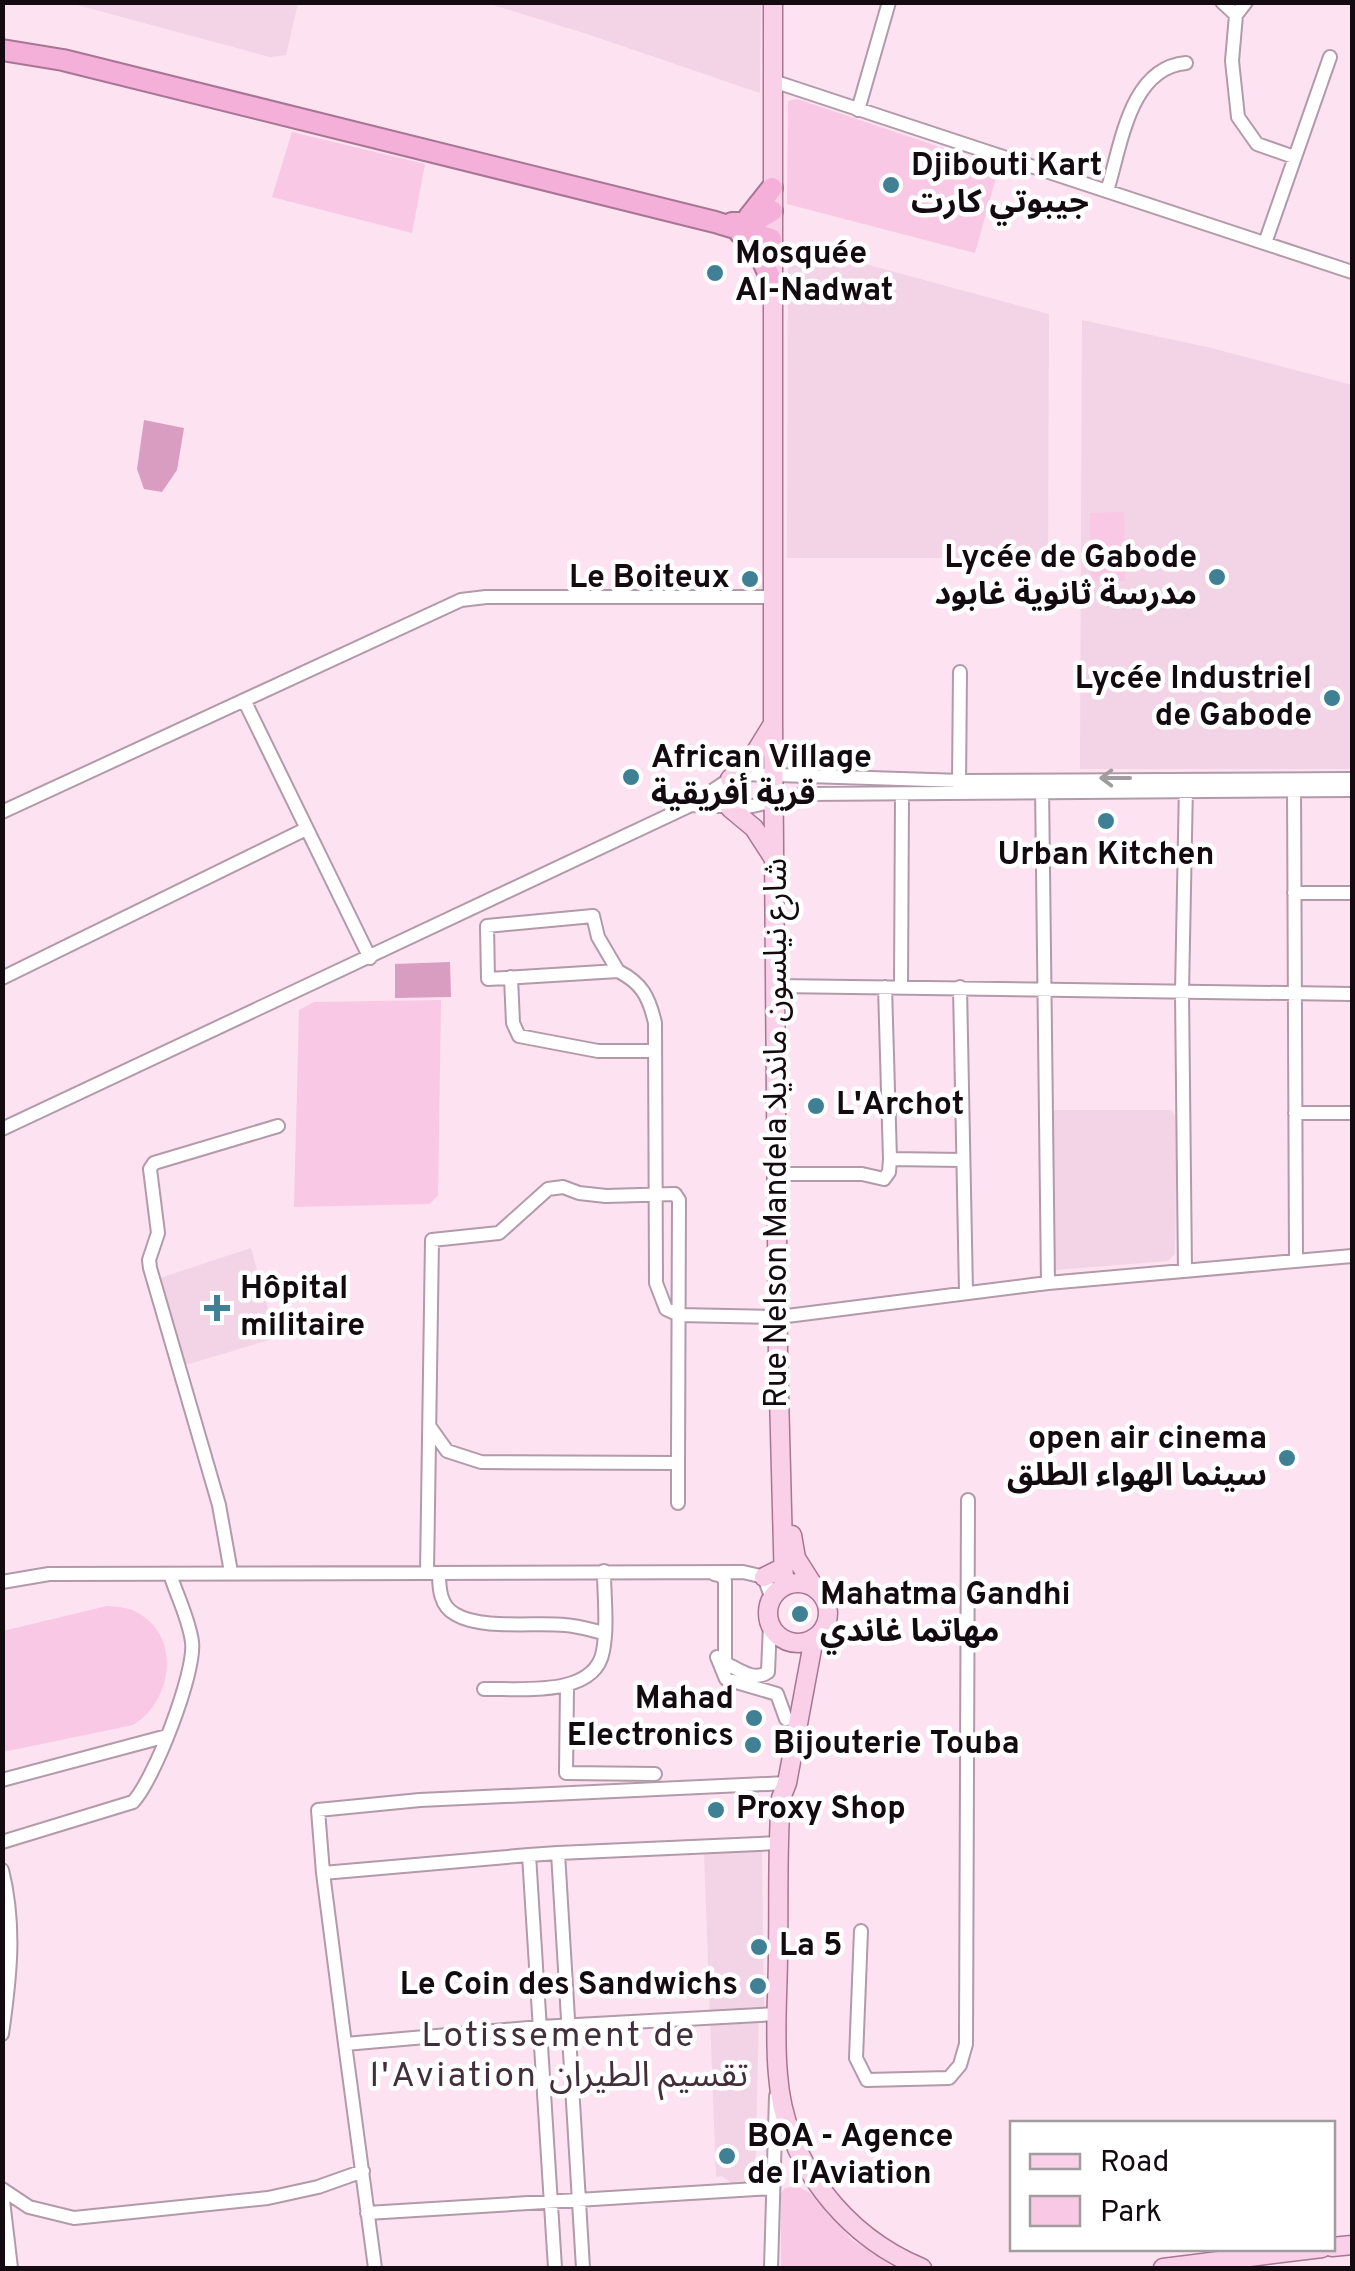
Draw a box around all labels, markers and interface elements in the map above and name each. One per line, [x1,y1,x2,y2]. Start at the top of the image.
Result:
place label: Djibouti Kart جيبوتي كارت [911,147,1102,226]
marker: Djibouti Kart جيبوتي كارت [880,174,902,196]
place label: Mosquée Al-Nadwat [735,235,893,312]
marker: Mosquée Al-Nadwat [704,262,726,284]
place label: Lycée de Gabode مدرسة ثانوية غابود [934,539,1197,616]
place label: Le Boiteux [569,559,730,599]
marker: Lycée de Gabode مدرسة ثانوية غابود [1206,566,1228,588]
marker: Le Boiteux [739,568,761,590]
place label: Lycée Industriel de Gabode [1075,660,1312,737]
marker: Lycée Industriel de Gabode [1321,687,1343,709]
place label: African Village قرية أفريقية [651,739,872,816]
marker: African Village قرية أفريقية [620,766,642,788]
one-way arrow [1100,768,1132,787]
marker: Urban Kitchen [1095,810,1117,832]
place label: Urban Kitchen [998,836,1214,876]
street label: Rue Nelson Mandela شارع نيلسون مانديلا [758,858,799,1408]
place label: L'Archot [836,1086,964,1126]
marker: L'Archot [805,1095,827,1117]
place label: Hôpital militaire [240,1270,365,1347]
marker: Hôpital militaire [204,1295,230,1321]
place label: open air cinema سينما الهواء الطلق [1007,1420,1267,1497]
marker: open air cinema سينما الهواء الطلق [1276,1447,1298,1469]
place label: Mahatma Gandhi مهاتما غاندي [820,1576,1071,1655]
marker: Mahatma Gandhi مهاتما غاندي [789,1603,811,1625]
place label: Mahad Electronics [567,1680,734,1757]
marker: Mahad Electronics [743,1707,765,1729]
place label: Bijouterie Touba [773,1725,1020,1765]
marker: Bijouterie Touba [742,1734,764,1756]
place label: Proxy Shop [736,1790,906,1830]
marker: Proxy Shop [705,1799,727,1821]
place label: La 5 [779,1927,843,1967]
marker: La 5 [748,1936,770,1958]
place label: Le Coin des Sandwichs [400,1966,738,2006]
marker: Le Coin des Sandwichs [747,1975,769,1997]
district label: Lotissement de l'Aviation تقسيم الطيران [370,2015,748,2101]
place label: BOA - Agence de l'Aviation [747,2118,953,2195]
legend [1010,2121,1335,2251]
marker: BOA - Agence de l'Aviation [716,2145,738,2167]
text: Road [1100,2145,1169,2182]
text: Park [1100,2195,1162,2232]

